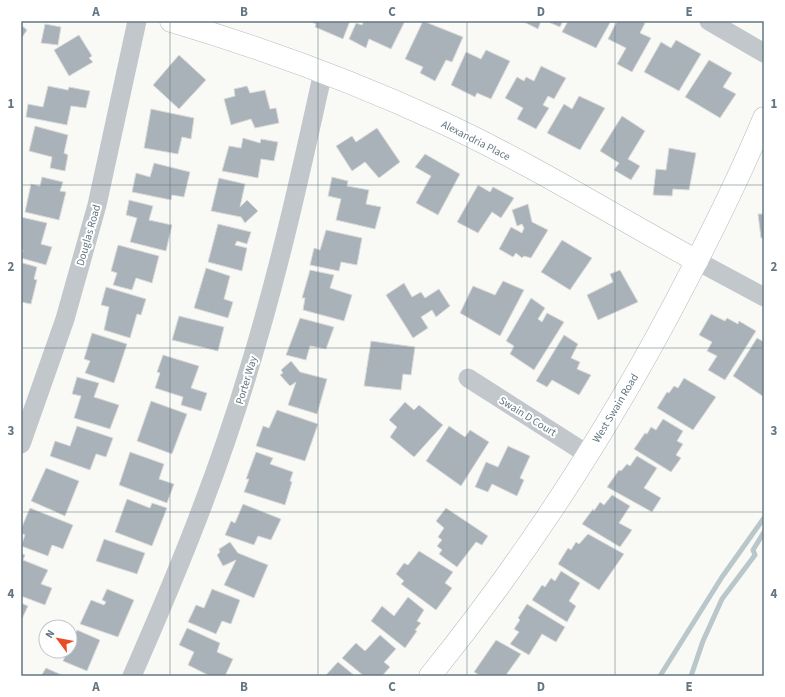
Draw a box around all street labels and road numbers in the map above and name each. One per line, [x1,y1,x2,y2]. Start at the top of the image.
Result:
street label: Alexandria Place [439,117,513,165]
street label: Douglas Road [73,203,104,267]
street label: Porter Way [232,354,261,406]
street label: West Swain Road [589,371,642,446]
street label: Swain D Court [496,393,559,440]

